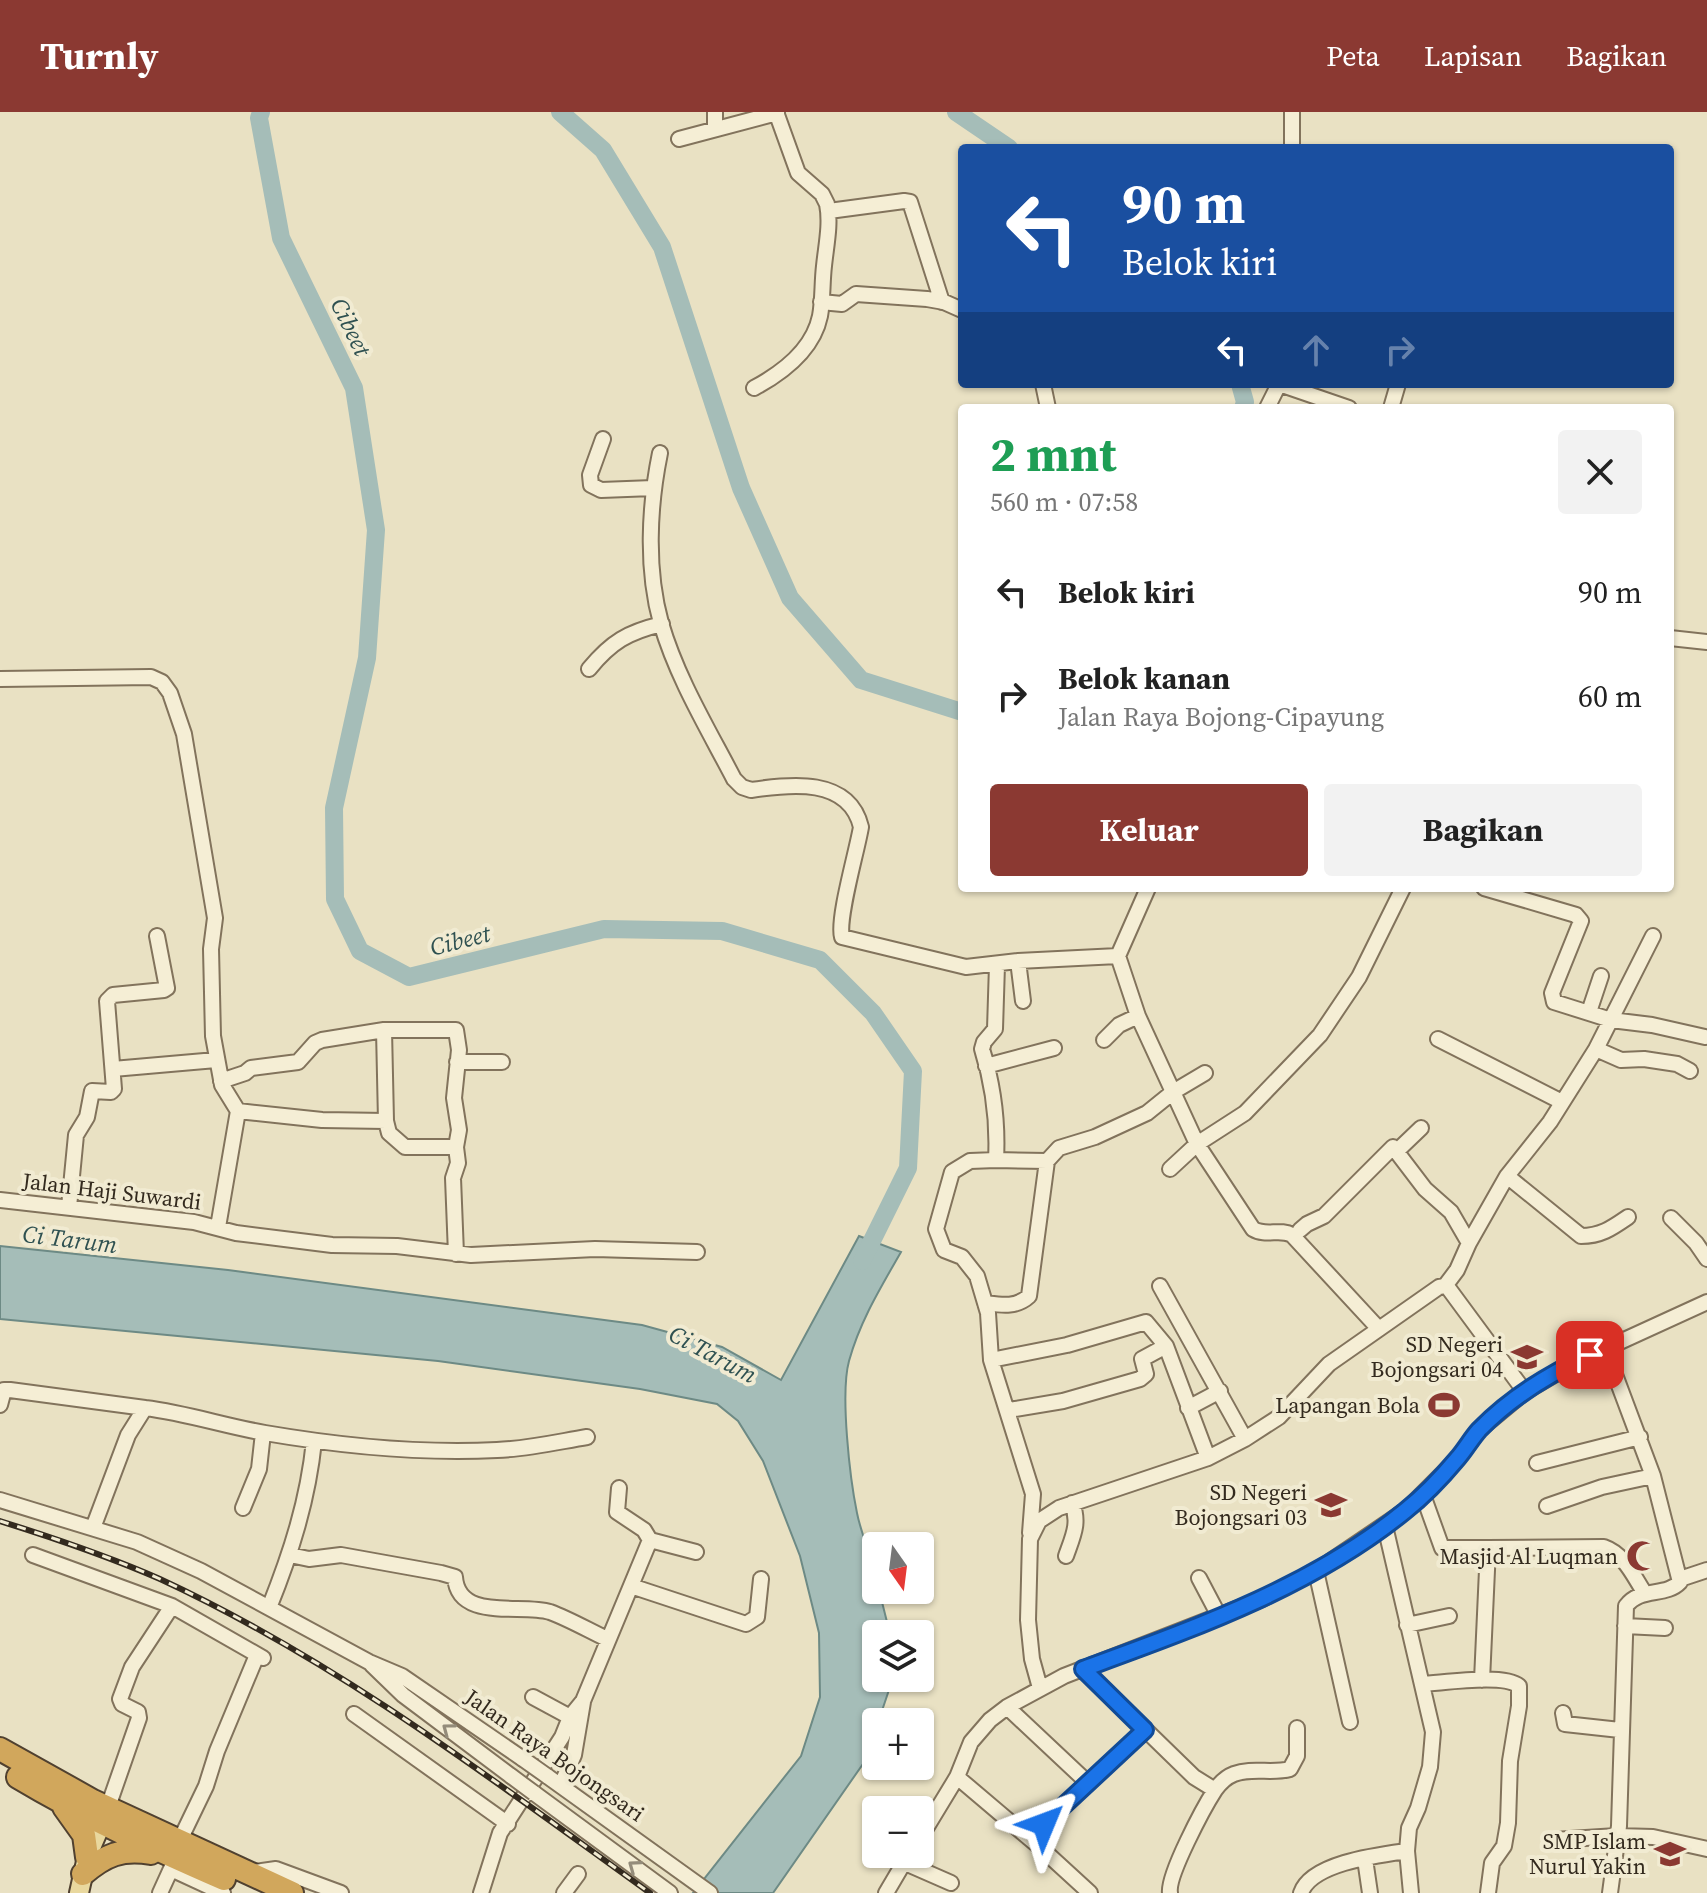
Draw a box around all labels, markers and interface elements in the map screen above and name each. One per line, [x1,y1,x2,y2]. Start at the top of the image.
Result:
text: Turnly [40,30,159,82]
text: Peta [1326,37,1380,75]
text: Lapisan [1424,37,1522,75]
text: Bagikan [1566,37,1667,75]
text: 90 m [1122,165,1245,242]
icon: left [990,176,1094,280]
text: Belok kiri [1122,238,1277,287]
water label: Cibeet [323,292,380,363]
icon: left [1210,328,1254,372]
icon: ahead [1294,328,1338,372]
icon: right [1378,328,1422,372]
text: 2 mnt [990,421,1116,487]
button: close [1558,430,1642,514]
text: 560 m · 07:58 [990,484,1138,520]
icon: left [990,570,1034,614]
text: Belok kiri [1058,572,1195,613]
text: 90 m [1578,572,1642,613]
text: Belok kanan [1058,658,1230,699]
icon: right [990,674,1034,718]
text: 60 m [1578,676,1642,717]
text: Jalan Raya Bojong-Cipayung [1058,699,1384,735]
button: Keluar [990,784,1308,876]
button: Bagikan [1324,784,1642,876]
water label: Cibeet [426,916,495,963]
street label: Jalan Haji Suwardi [20,1165,203,1217]
water label: Ci Tarum [21,1217,120,1261]
water label: Ci Tarum [663,1317,763,1391]
pin [1556,1321,1624,1389]
place label: SD Negeri Bojongsari 04 [1371,1329,1503,1384]
icon: arrive [1568,1333,1612,1377]
school or university icon: SD Negeri Bojongsari 04 [1510,1340,1544,1374]
sports icon: Lapangan Bola [1427,1388,1461,1422]
place label: Lapangan Bola [1275,1390,1421,1420]
place label: SD Negeri Bojongsari 03 [1175,1477,1307,1532]
school or university icon: SD Negeri Bojongsari 03 [1314,1488,1348,1522]
north arrow [862,1532,934,1604]
map controls [862,1532,934,1868]
mosque icon: Masjid Al Luqman [1625,1539,1659,1573]
place label: Masjid Al Luqman [1440,1541,1618,1571]
button: layers [862,1620,934,1692]
street label: Jalan Raya Bojongsari [459,1681,651,1828]
button: + [862,1708,934,1780]
one-way arrow [443,1725,457,1739]
position arrow [1002,1782,1086,1866]
button: − [862,1796,934,1868]
place label: SMP Islam Nurul Yakin [1529,1826,1646,1881]
school or university icon: SMP Islam Nurul Yakin [1653,1837,1687,1871]
one-way arrow [628,1861,643,1876]

